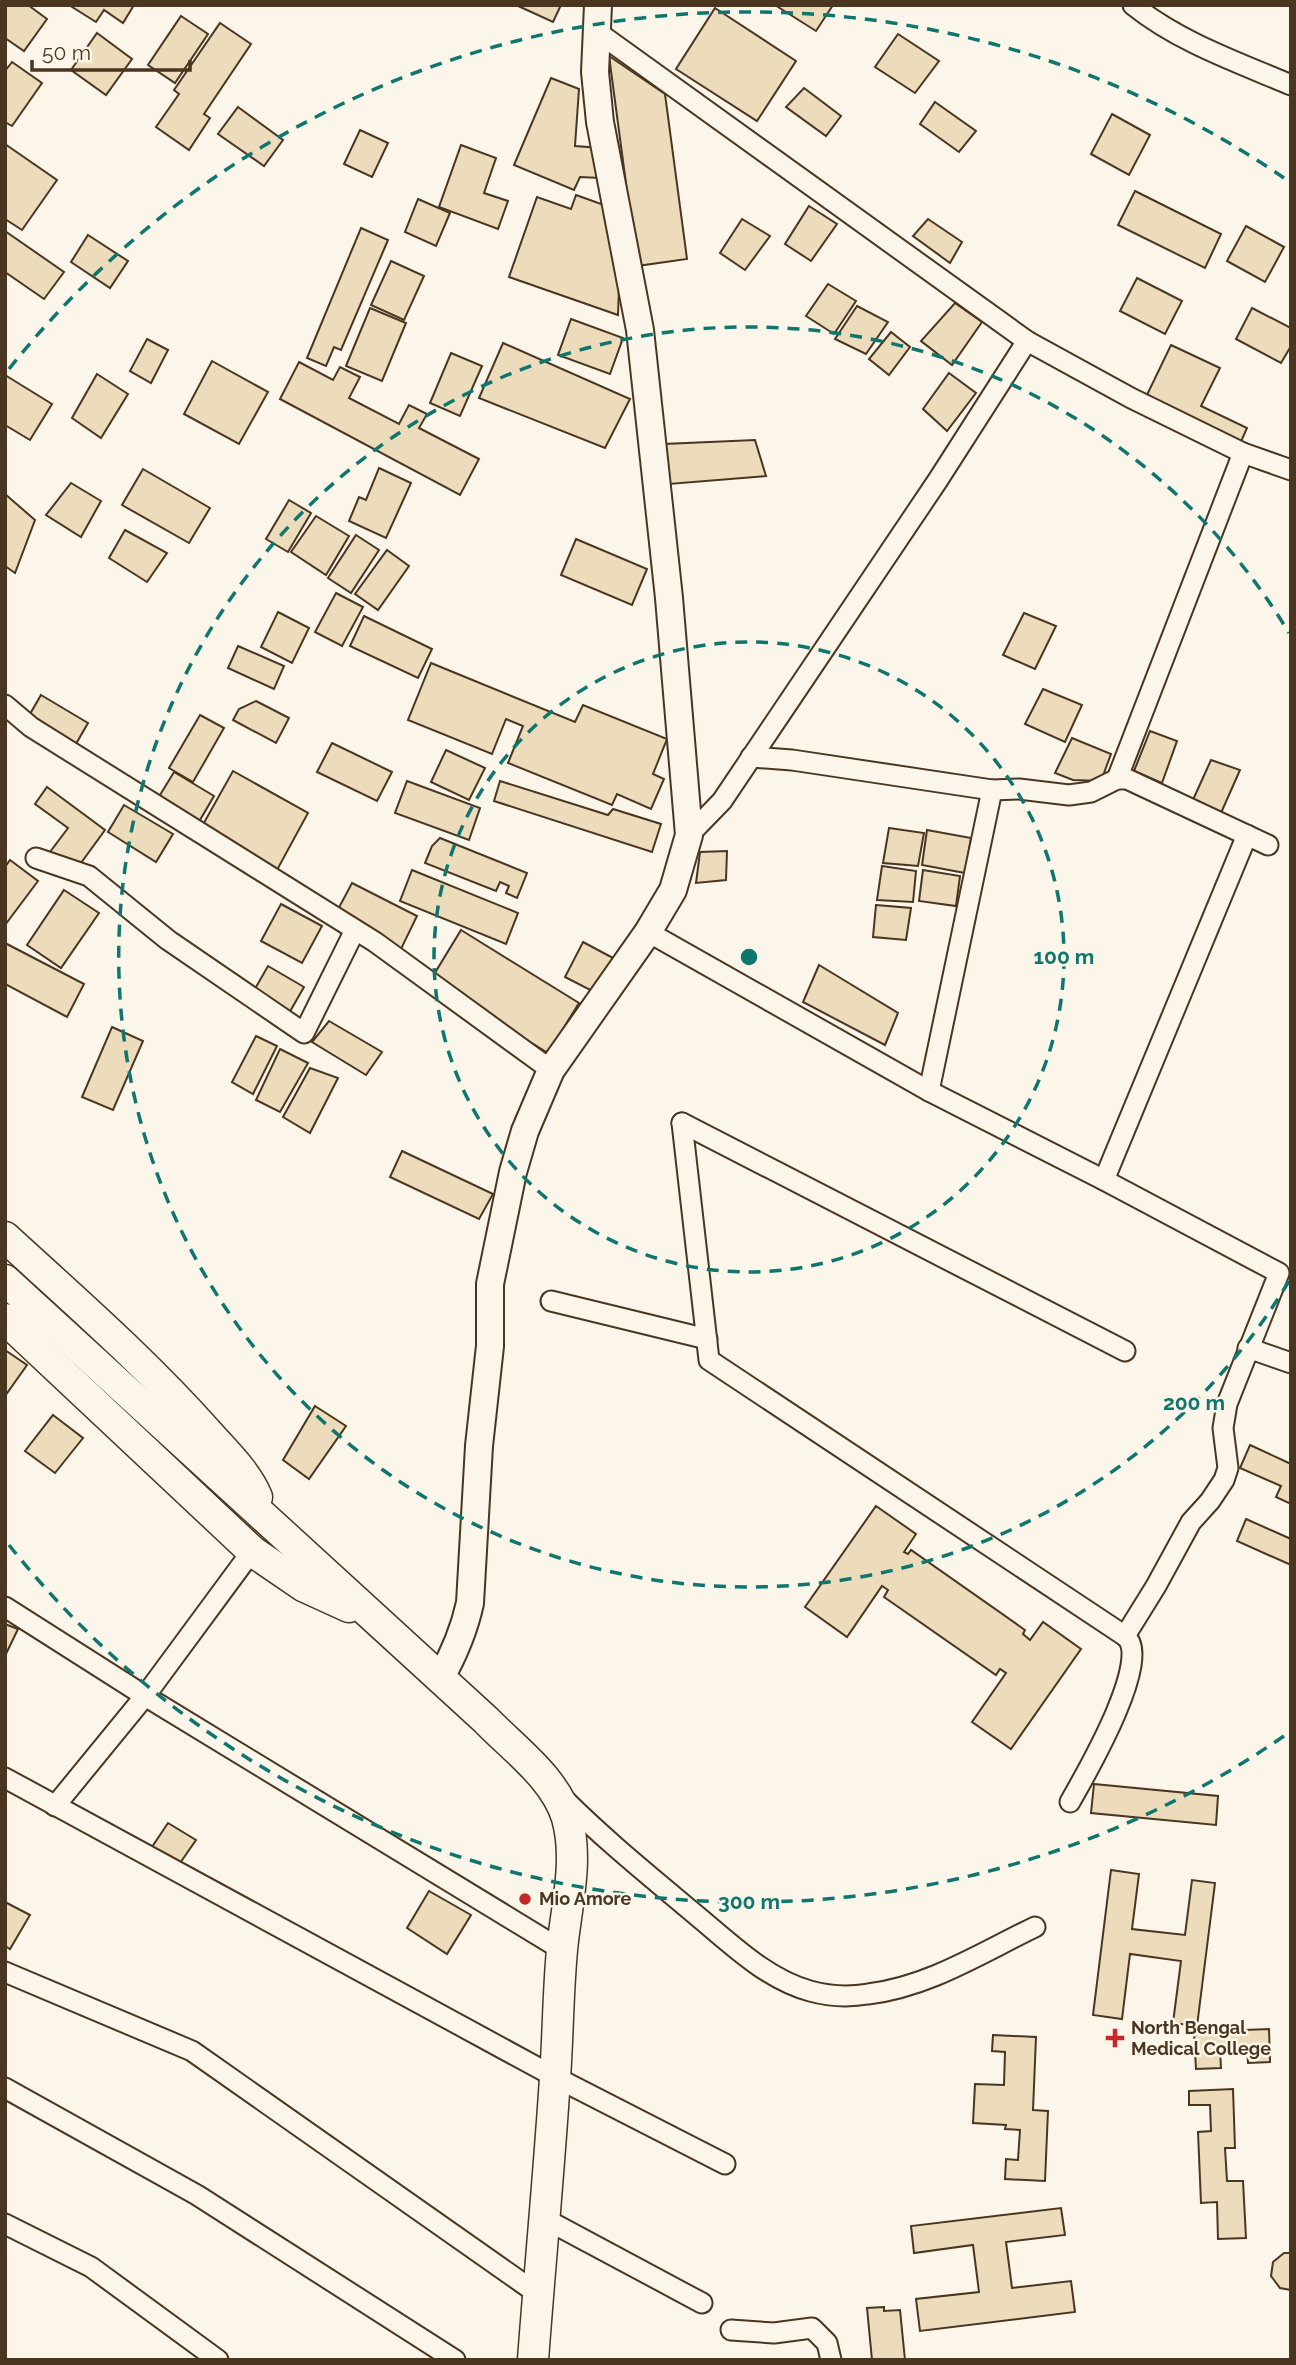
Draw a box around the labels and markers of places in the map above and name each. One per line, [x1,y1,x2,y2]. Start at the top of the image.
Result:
centre of rings [737,945,761,969]
place label: Mio Amore [539,1888,631,1909]
marker: Mio Amore [517,1891,533,1907]
place label: North Bengal Medical College [1131,2017,1271,2059]
marker: North Bengal Medical College [1105,2028,1125,2048]

